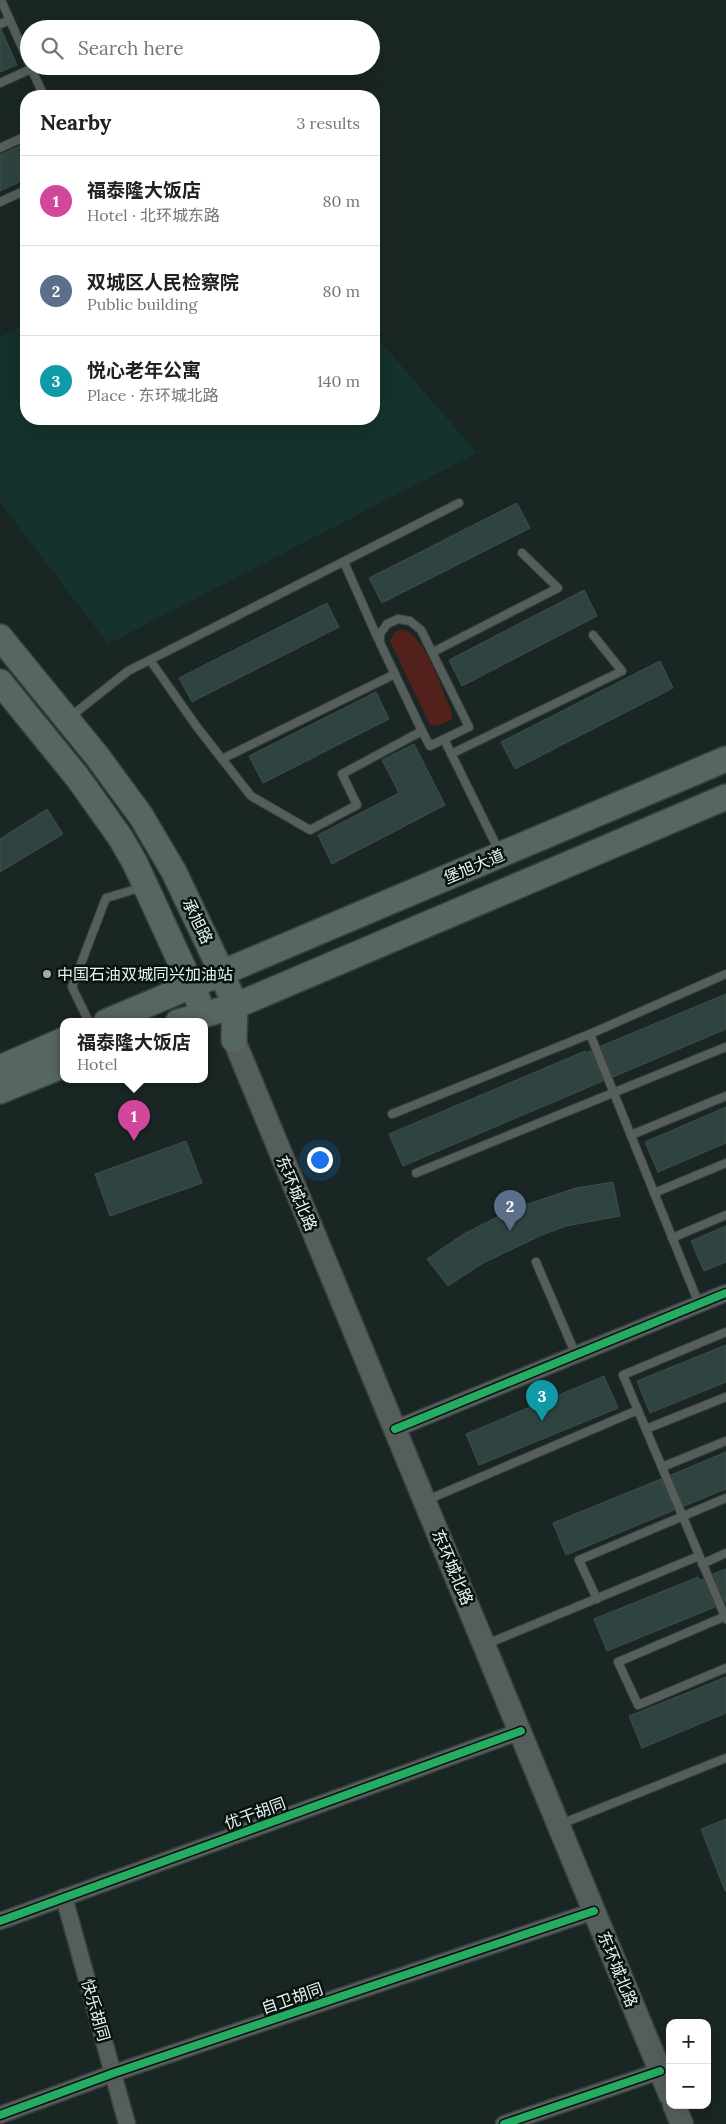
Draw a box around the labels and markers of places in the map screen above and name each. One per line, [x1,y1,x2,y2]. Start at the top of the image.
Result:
place label: 中国石油双城同兴加油站 [57,964,233,984]
marker: 中国石油双城同兴加油站 [41,968,53,980]
pin: 1 [118,1100,150,1141]
pin: 2 [494,1190,526,1231]
pin: 3 [526,1380,558,1421]

